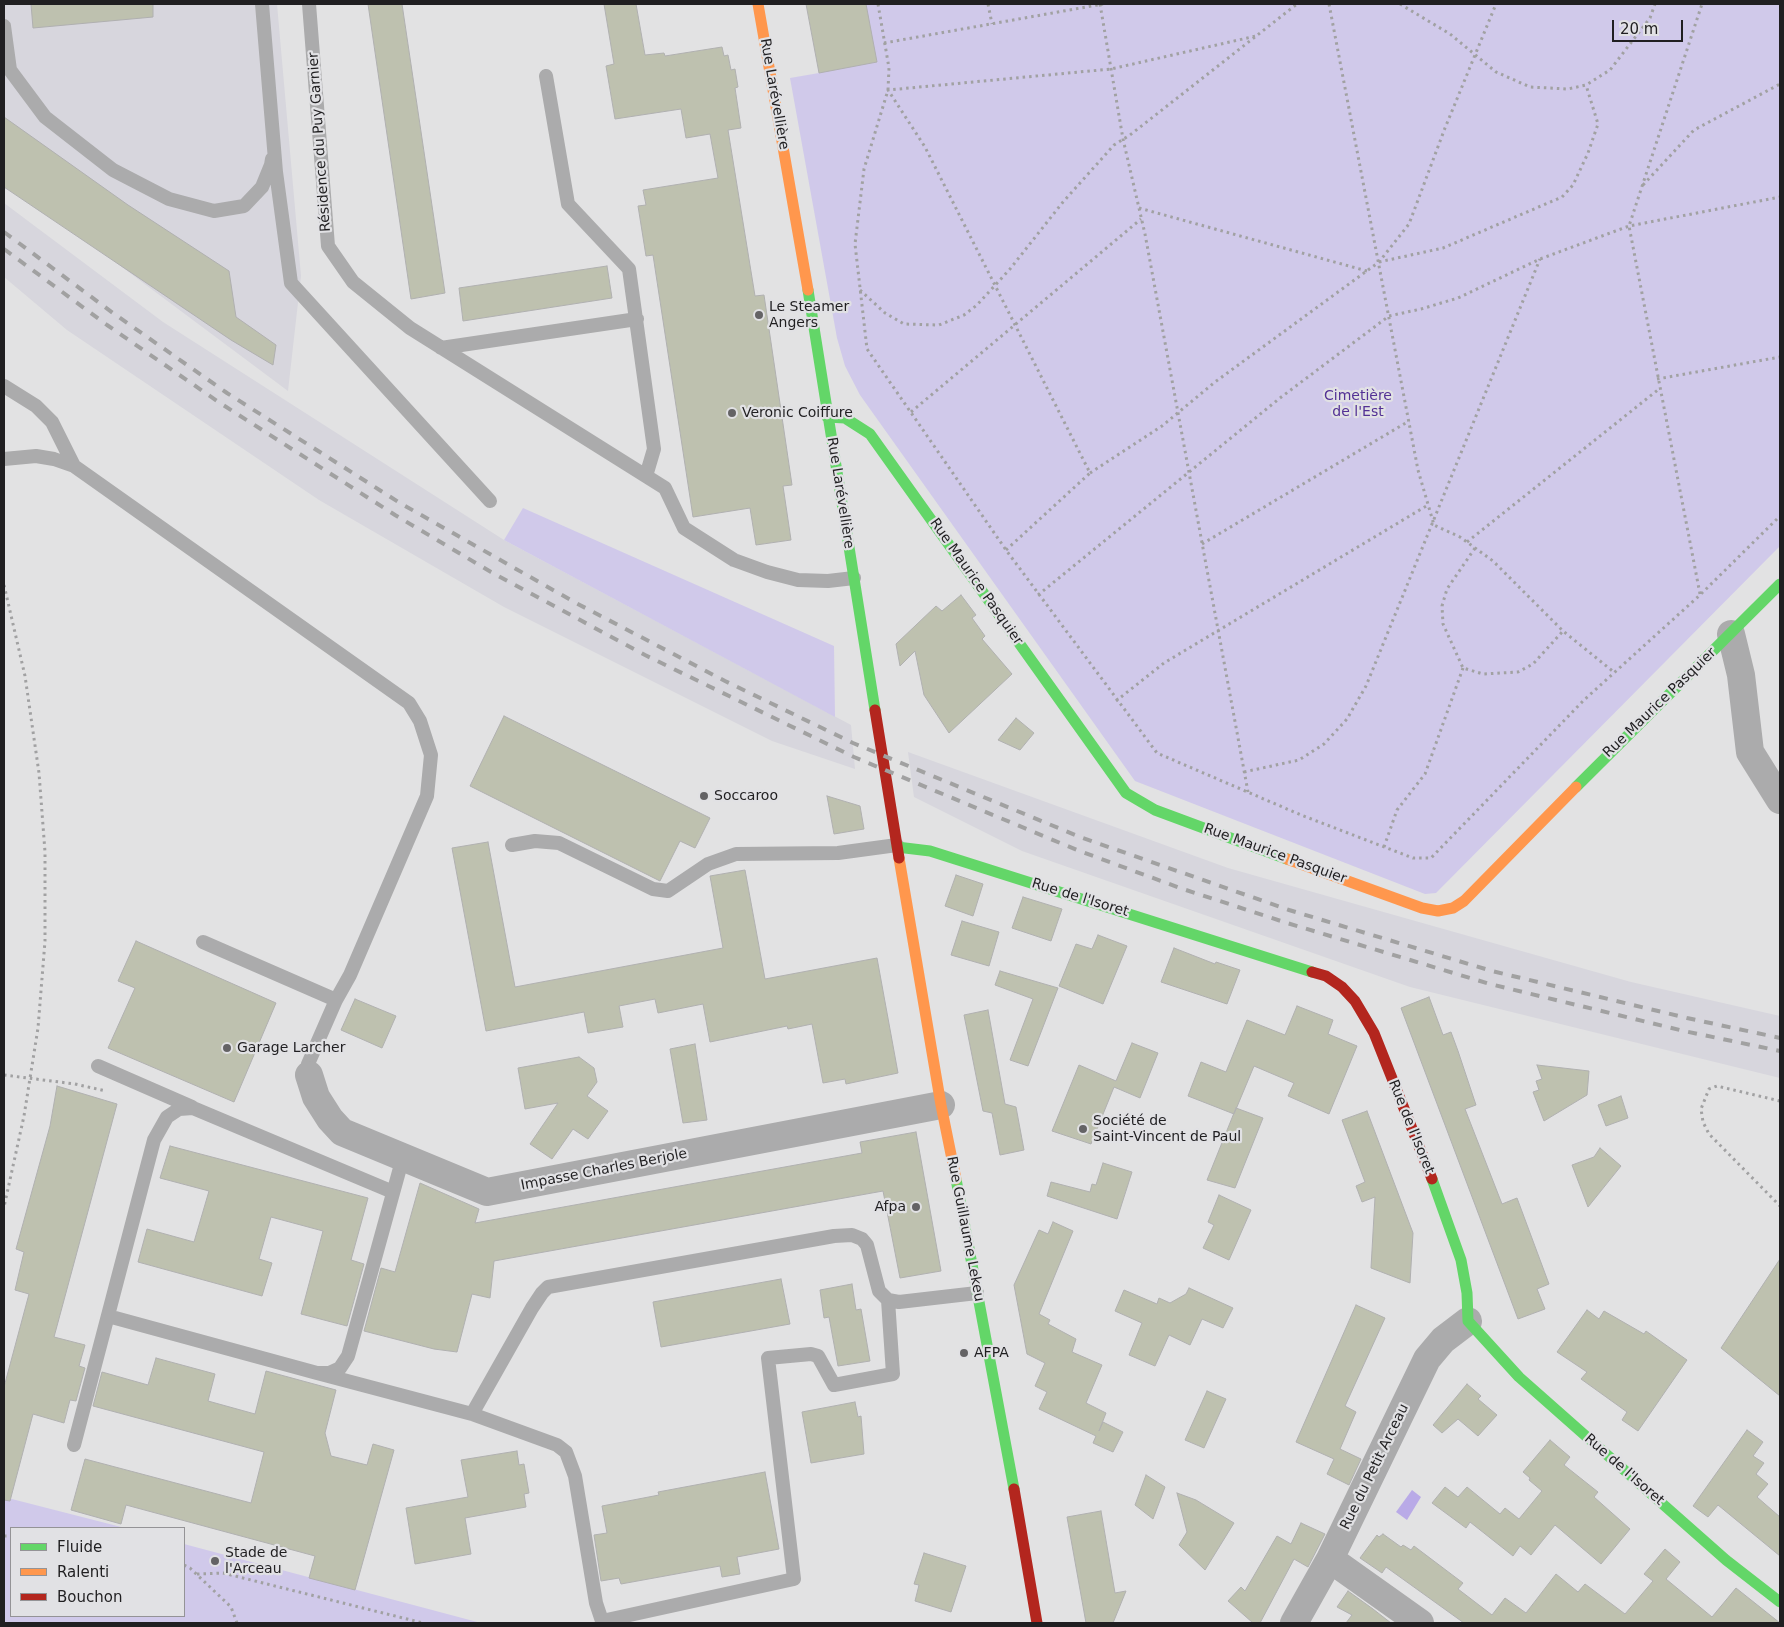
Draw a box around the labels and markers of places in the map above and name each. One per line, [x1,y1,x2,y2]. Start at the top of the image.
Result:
place label: Le Steamer Angers [769,299,849,332]
marker: Le Steamer Angers [753,309,765,321]
place label: Veronic Coiffure [742,405,853,421]
marker: Veronic Coiffure [726,407,738,419]
place label: Soccaroo [714,788,778,804]
marker: Soccaroo [698,790,710,802]
place label: Garage Larcher [237,1040,345,1056]
marker: Garage Larcher [221,1042,233,1054]
place label: Société de Saint-Vincent de Paul [1093,1113,1241,1146]
marker: Société de Saint-Vincent de Paul [1077,1123,1089,1135]
place label: Afpa [875,1199,906,1215]
marker: Afpa [910,1201,922,1213]
place label: AFPA [974,1345,1009,1361]
marker: AFPA [958,1347,970,1359]
place label: Stade de l'Arceau [225,1545,287,1578]
marker: Stade de l'Arceau [209,1555,221,1567]

